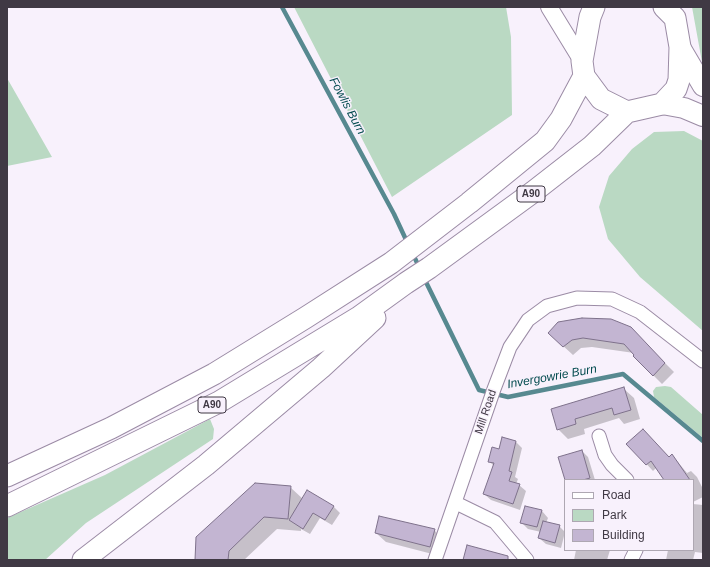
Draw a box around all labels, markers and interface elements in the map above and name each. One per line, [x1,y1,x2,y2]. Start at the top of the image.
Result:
water label: Fowlis Burn [326,75,368,137]
road number: A90 [517,186,545,202]
water label: Invergowrie Burn [506,362,598,392]
street label: Mill Road [472,388,500,436]
road number: A90 [198,397,226,413]
legend [564,479,694,551]
text: Road [602,488,631,502]
text: Park [602,508,627,522]
text: Building [602,528,645,542]

